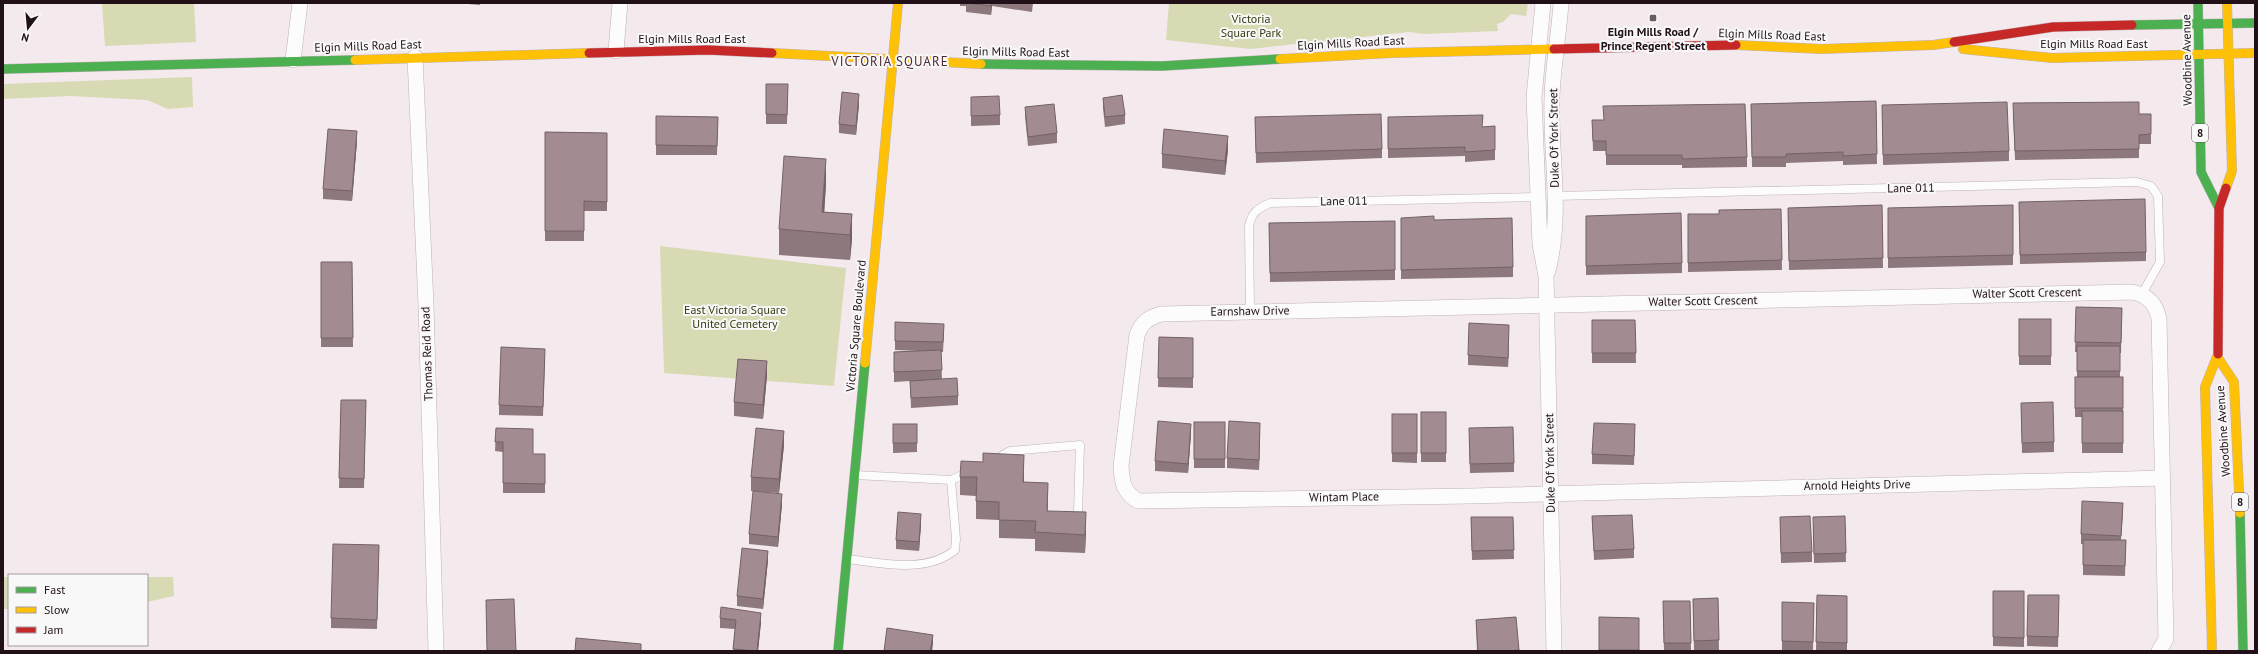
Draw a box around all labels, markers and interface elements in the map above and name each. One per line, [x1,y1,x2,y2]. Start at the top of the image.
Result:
north arrow [8,8,48,48]
park label: Victoria Square Park [1221,11,1282,40]
marker: Elgin Mills Road / Prince Regent Street [1648,13,1658,23]
street label: Woodbine Avenue [2178,14,2195,106]
place label: Elgin Mills Road / Prince Regent Street [1601,24,1706,53]
street label: Elgin Mills Road East [1718,25,1826,44]
text: N [20,30,31,45]
street label: Elgin Mills Road East [638,31,746,46]
street label: Elgin Mills Road East [1297,32,1405,53]
street label: Elgin Mills Road East [314,36,422,55]
street label: Elgin Mills Road East [2040,36,2148,51]
street label: Elgin Mills Road East [962,43,1070,60]
district label: VICTORIA SQUARE [830,53,949,70]
street label: Duke Of York Street [1545,88,1562,188]
road number: 8 [2192,124,2208,142]
street label: Lane 011 [1887,180,1935,195]
street label: Lane 011 [1320,193,1368,208]
street label: Victoria Square Boulevard [842,259,869,394]
street label: Walter Scott Crescent [1972,284,2082,301]
street label: Walter Scott Crescent [1648,292,1758,309]
park label: East Victoria Square United Cemetery [684,302,786,331]
street label: Earnshaw Drive [1210,302,1290,319]
street label: Thomas Reid Road [417,307,436,402]
street label: Woodbine Avenue [2212,385,2233,477]
street label: Duke Of York Street [1541,413,1558,513]
street label: Arnold Heights Drive [1803,476,1911,493]
street label: Wintam Place [1309,488,1379,505]
road number: 8 [2232,493,2248,511]
legend [8,574,148,646]
text: Fast [44,582,65,597]
text: Slow [44,602,69,617]
text: Jam [43,622,63,637]

